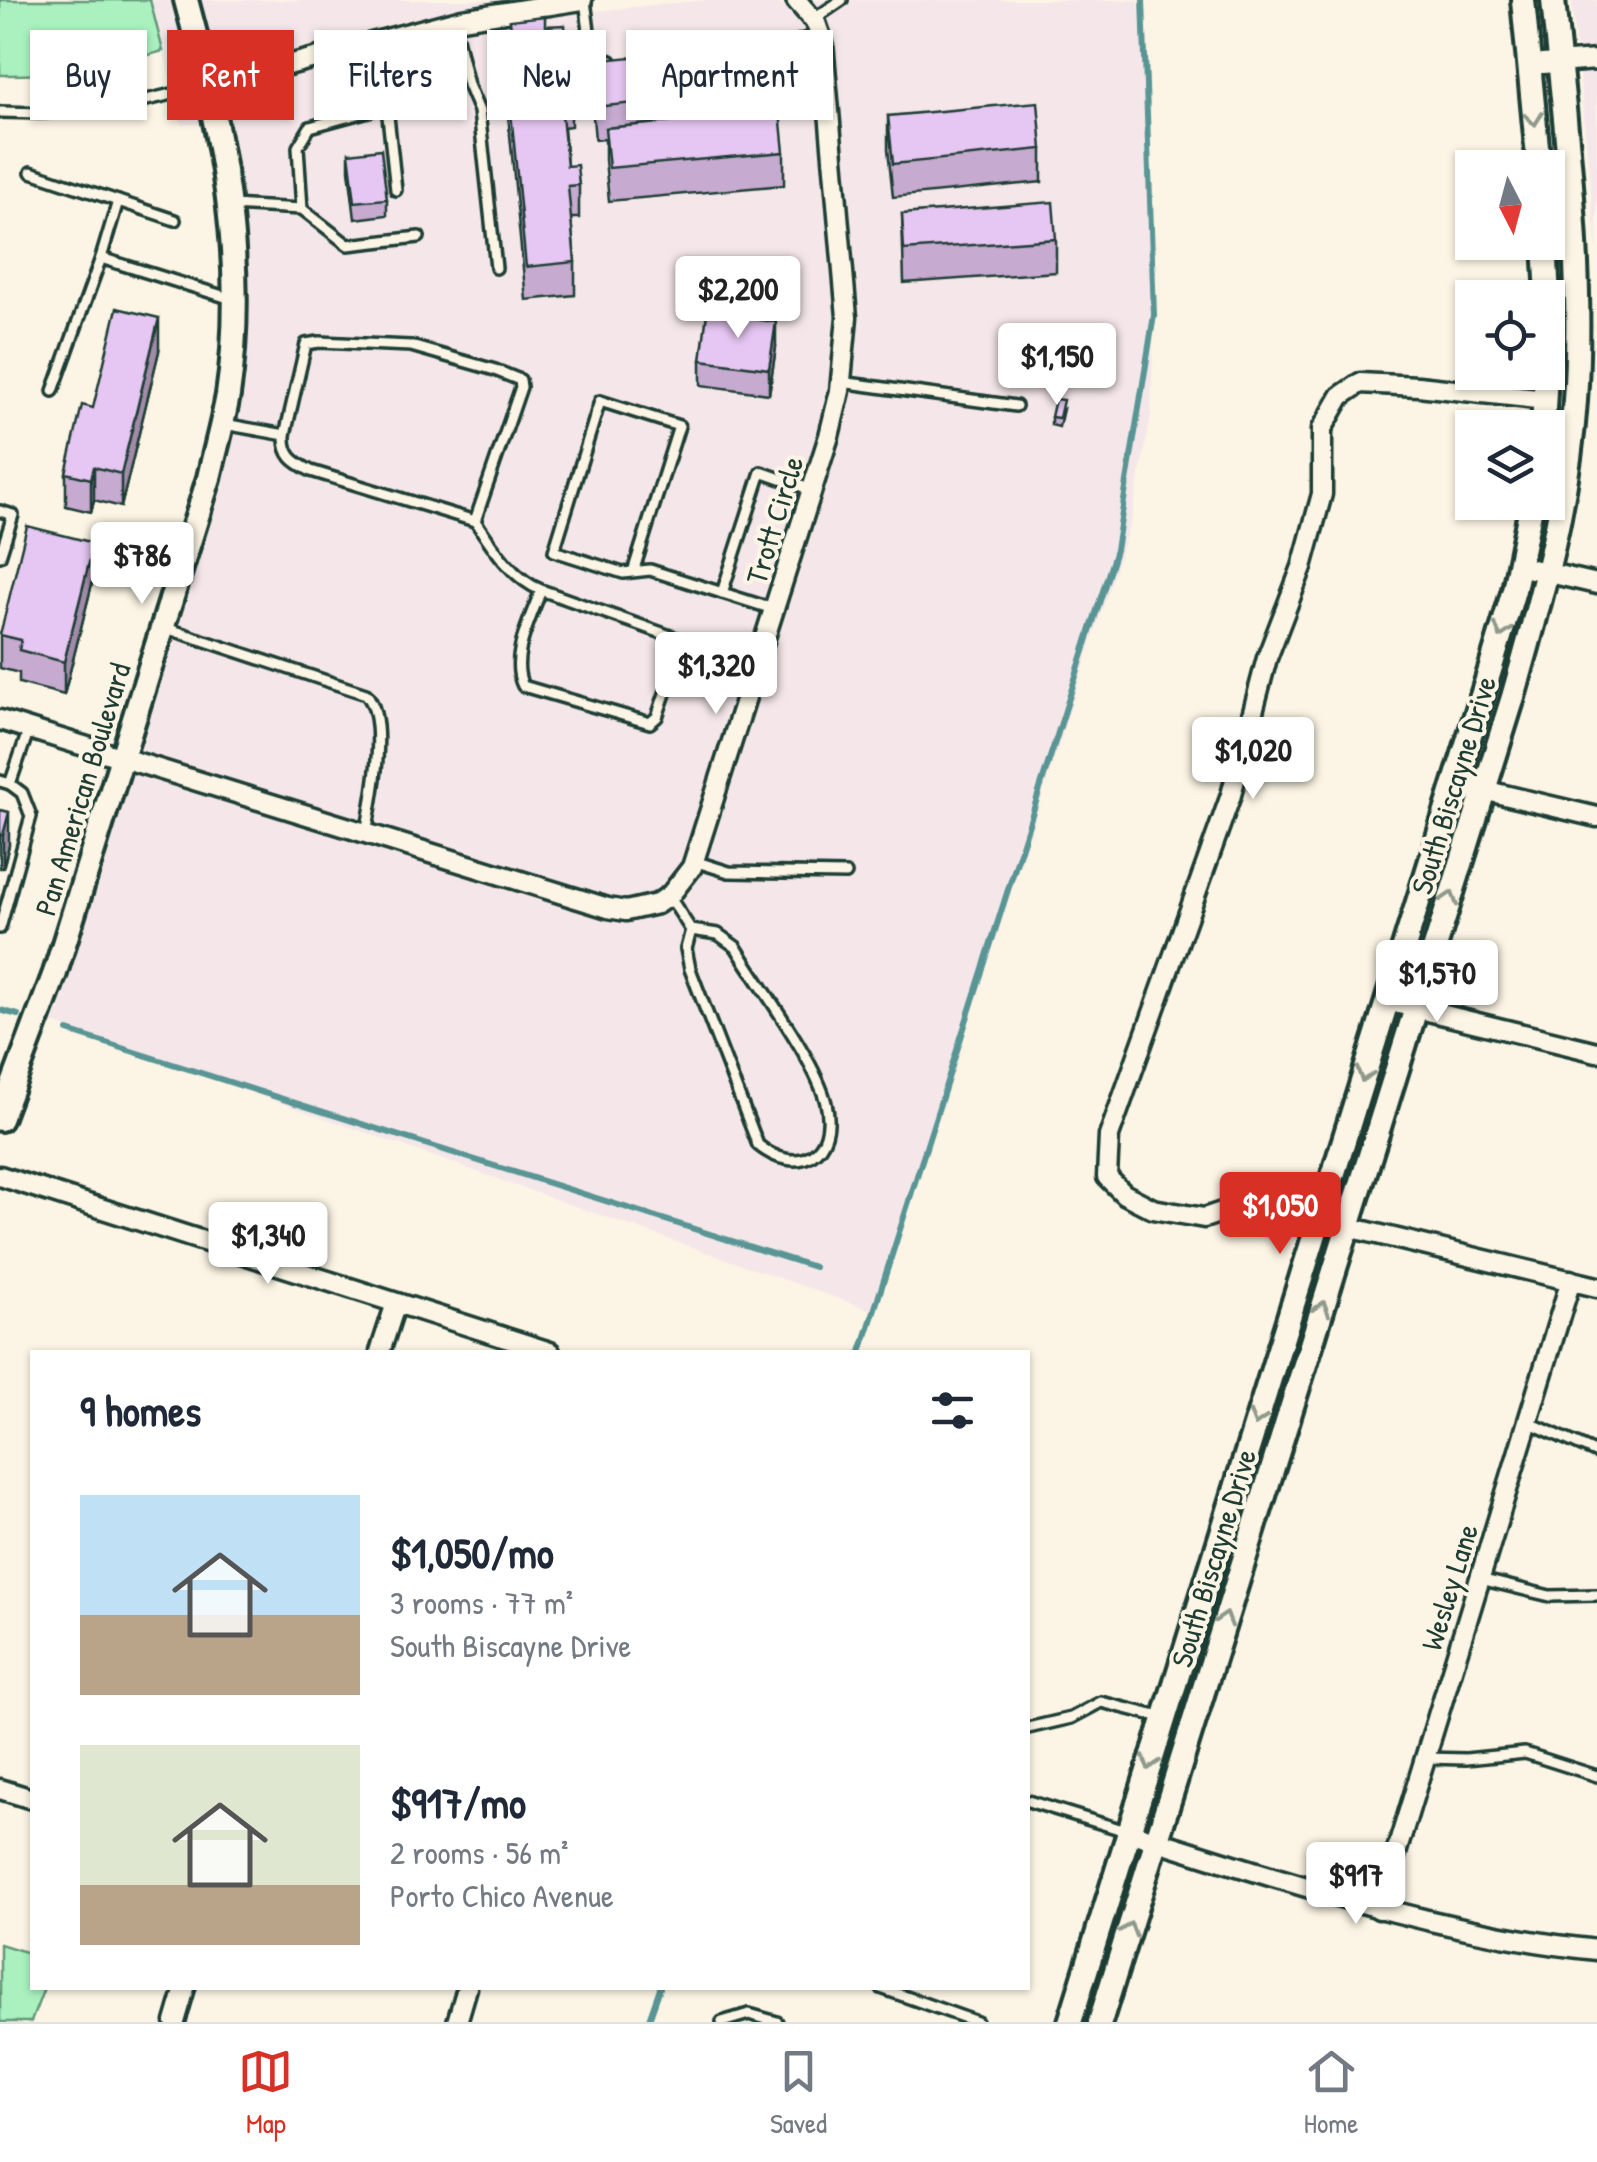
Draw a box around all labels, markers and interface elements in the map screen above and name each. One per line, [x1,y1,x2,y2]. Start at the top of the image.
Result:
chip: Buy [30,30,147,120]
chip: Rent [167,30,294,120]
chip: Filters [314,30,467,120]
chip: New [487,30,606,120]
chip: Apartment [626,30,833,120]
one-way arrow [1523,111,1545,127]
north arrow [1455,150,1565,260]
map controls [1455,150,1565,520]
pin: $2,200 [657,256,819,341]
text: $2,200 [697,267,779,310]
button: locate [1455,280,1565,390]
pin: $1,150 [976,323,1138,408]
text: $1,150 [1020,334,1094,377]
button: layers [1455,410,1565,520]
street label: Trott Circle [736,451,812,589]
pin: $786 [83,522,201,607]
text: $786 [113,533,171,576]
one-way arrow [1493,622,1514,639]
pin: $1,320 [635,632,797,717]
text: $1,320 [677,643,755,686]
street label: Pan American Boulevard [25,658,140,920]
street label: South Biscayne Drive [1401,671,1505,899]
pin: $1,020 [1172,717,1334,802]
text: $1,020 [1214,728,1292,771]
one-way arrow [1438,890,1459,907]
pin: $1,570 [1356,940,1518,1025]
text: $1,570 [1398,951,1476,994]
one-way arrow [1355,1066,1376,1083]
pin: $1,050 [1199,1172,1361,1257]
text: $1,050 [1242,1183,1318,1226]
pin: $1,340 [187,1202,349,1287]
text: $1,340 [231,1213,305,1256]
one-way arrow [1310,1300,1331,1317]
text: 9 homes [80,1382,201,1439]
icon: filters [925,1383,980,1438]
one-way arrow [1248,1410,1269,1427]
street label: South Biscayne Drive [1161,1444,1265,1672]
street label: Wesley Lane [1411,1519,1487,1655]
text: $1,050/mo [390,1524,554,1581]
icon: home [160,1535,280,1655]
text: 3 rooms · 77 m² [390,1581,573,1624]
one-way arrow [1214,1611,1234,1628]
text: South Biscayne Drive [390,1624,631,1667]
one-way arrow [1141,1754,1162,1771]
text: $917/mo [390,1774,526,1831]
icon: home [160,1785,280,1905]
text: 2 rooms · 56 m² [390,1831,568,1874]
pin: $917 [1297,1842,1415,1927]
text: $917 [1328,1853,1384,1896]
text: Porto Chico Avenue [390,1874,614,1917]
one-way arrow [1118,1921,1138,1938]
tab: Map [238,2044,293,2142]
tab: Saved [770,2044,827,2142]
tab: Home [1304,2044,1359,2142]

